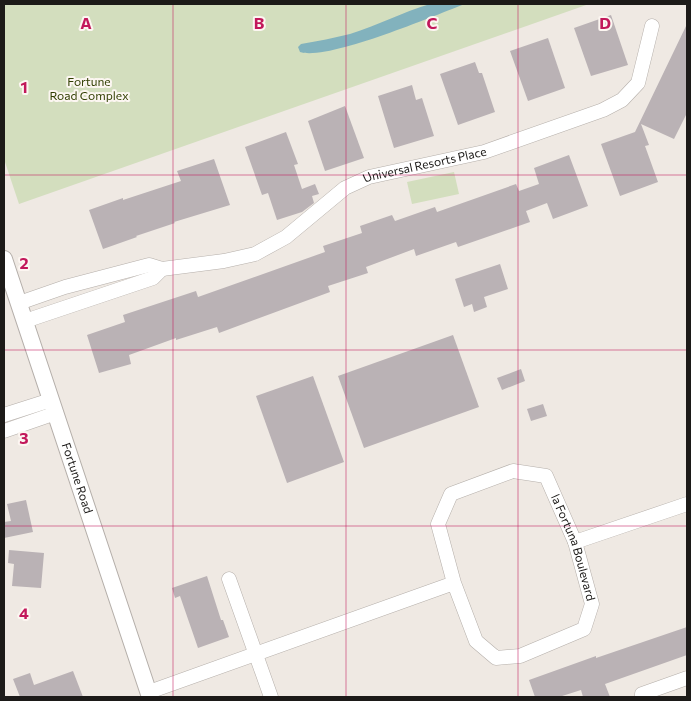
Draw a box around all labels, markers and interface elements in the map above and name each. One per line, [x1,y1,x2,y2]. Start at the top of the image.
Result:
text: A [80,13,92,32]
text: B [254,13,265,32]
text: C [427,13,438,32]
text: D [599,13,611,32]
park label: Fortune Road Complex [49,74,129,102]
text: 1 [20,77,28,96]
street label: Universal Resorts Place [360,144,488,185]
text: 2 [19,253,29,272]
text: 3 [19,428,29,447]
street label: Fortune Road [60,441,96,515]
street label: la Fortuna Boulevard [549,492,599,602]
text: 4 [19,603,29,622]

